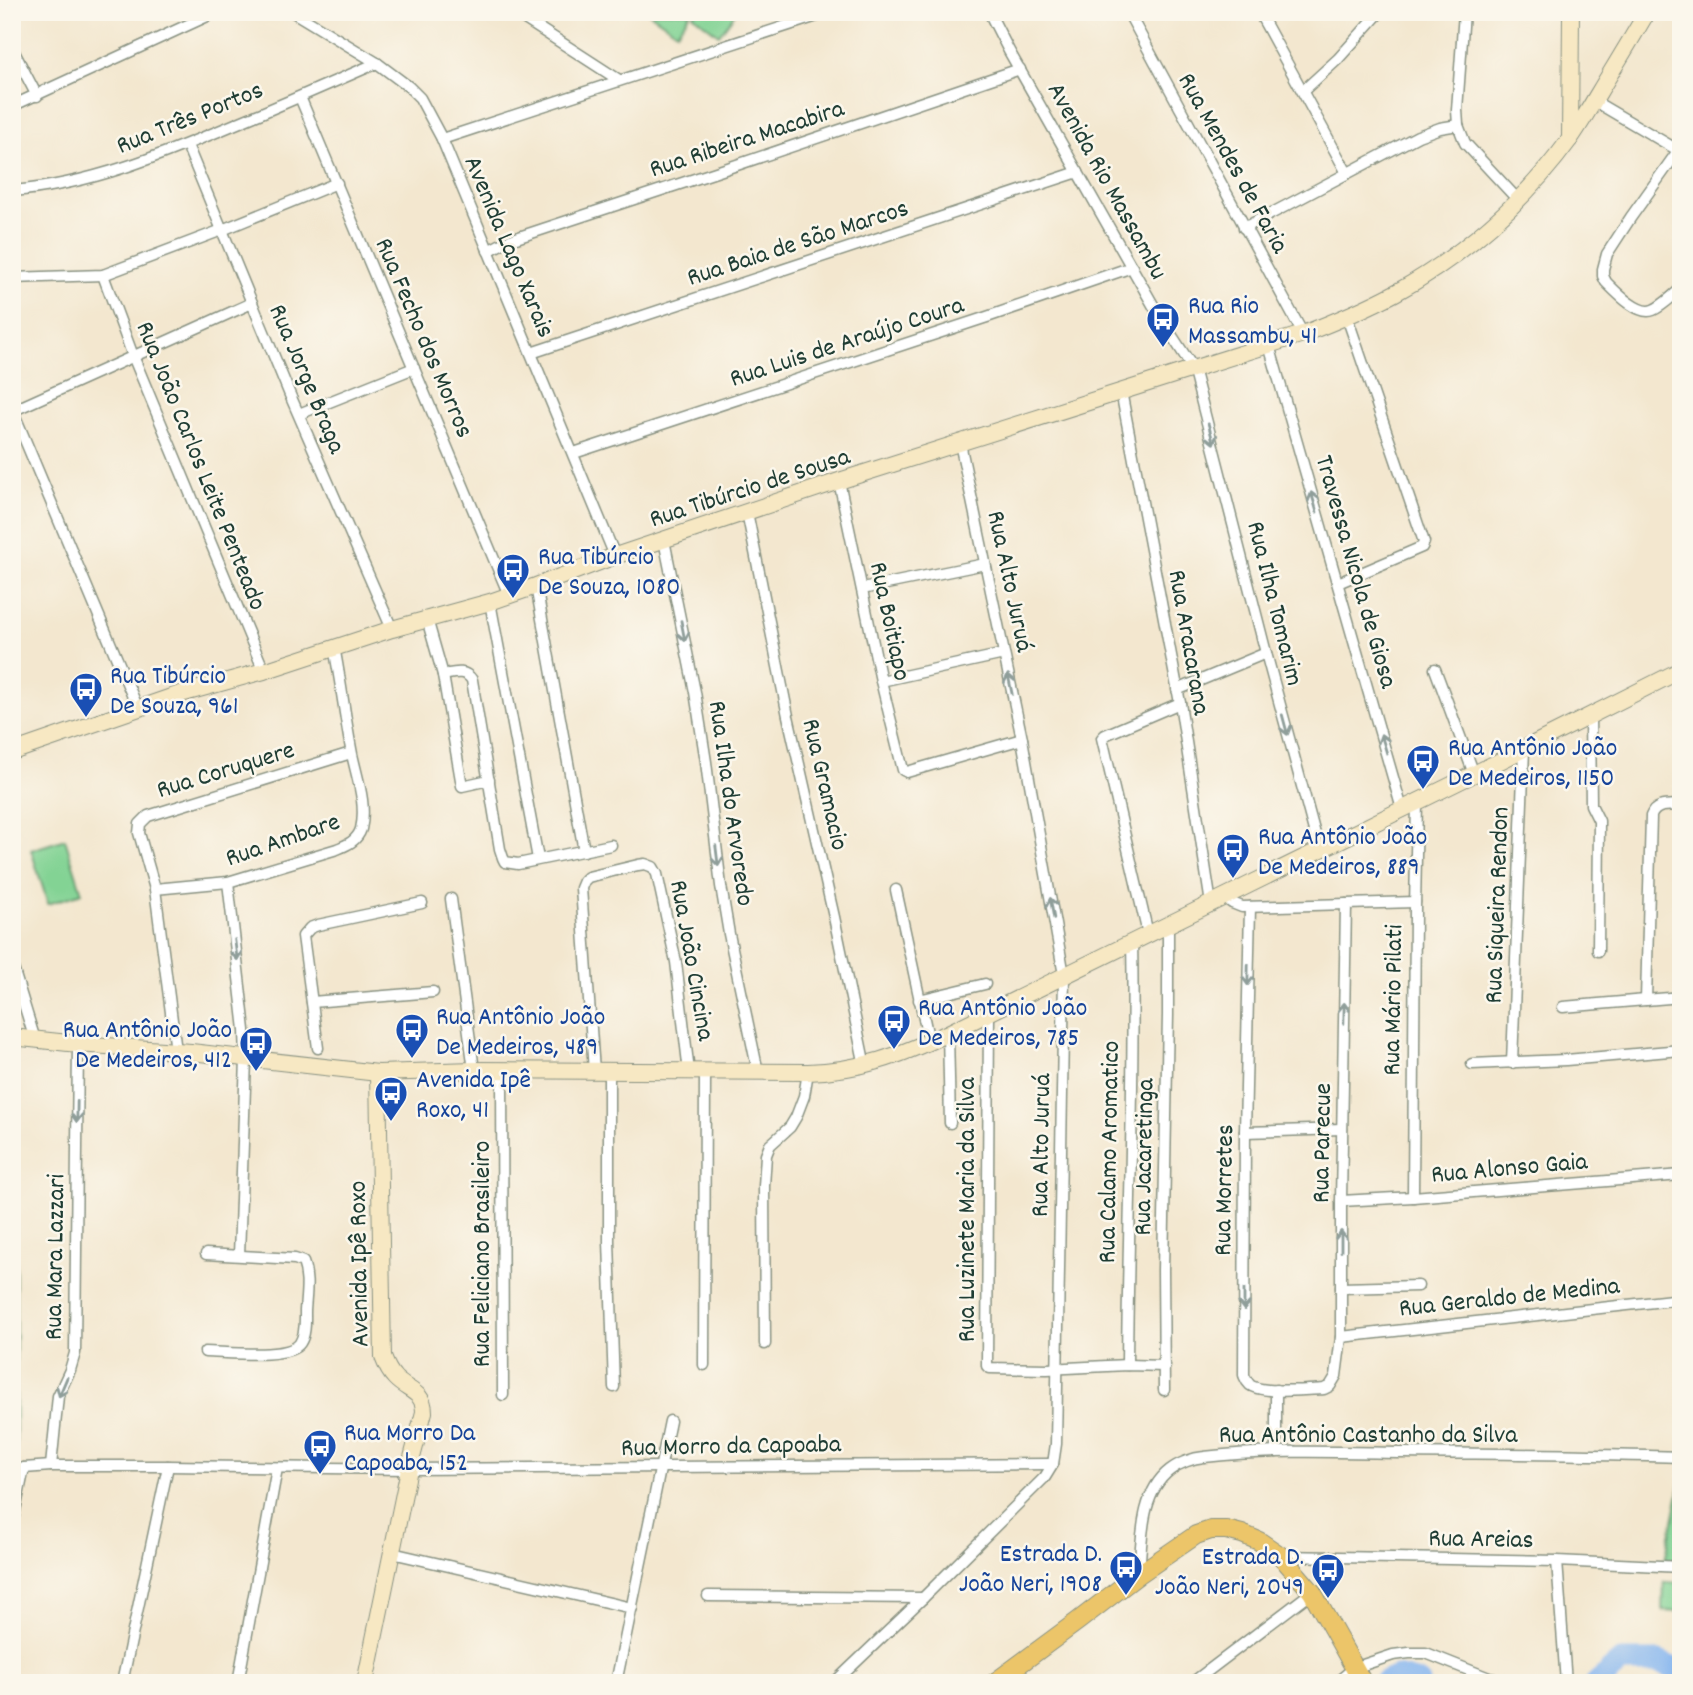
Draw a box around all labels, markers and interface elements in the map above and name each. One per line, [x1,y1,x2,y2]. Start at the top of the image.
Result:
street label: Rua Mendes de Faria [1167,67,1297,261]
street label: Rua Três Portos [111,73,269,165]
street label: Avenida Rio Massambu [1036,76,1176,287]
street label: Rua Ribeira Macabira [645,91,850,189]
street label: Avenida Lago Xarais [453,151,563,344]
street label: Rua Baia de São Marcos [682,191,914,298]
street label: Rua Fecho dos Morros [364,233,482,444]
street label: Rua Luis de Araújo Coura [725,288,970,399]
place label: Rua Rio Massambu, 41 [1188,289,1317,356]
street label: Rua Jorge Braga [258,299,354,461]
bus stop icon: Rua Rio Massambu, 41 [1144,300,1182,349]
street label: Rua João Carlos Leite Penteado [125,316,275,616]
one-way arrow [1205,423,1218,445]
street label: Rua Tibúrcio de Sousa [645,439,856,539]
street label: Travessa Nicola de Giosa [1304,451,1406,694]
one-way arrow [1307,491,1320,513]
street label: Rua Alto Juruá [976,507,1042,656]
street label: Rua Ilha Tomarim [1235,518,1312,690]
place label: Rua Tibúrcio De Souza, 1080 [538,540,680,607]
bus stop icon: Rua Tibúrcio De Souza, 1080 [494,551,532,600]
street label: Rua Boitiapo [858,559,919,685]
street label: Rua Aracarana [1157,567,1219,719]
one-way arrow [676,619,690,642]
place label: Rua Tibúrcio De Souza, 961 [110,659,238,726]
bus stop icon: Rua Tibúrcio De Souza, 961 [67,670,105,719]
one-way arrow [1003,673,1017,696]
street label: Rua Ilha do Arvoredo [697,698,762,909]
one-way arrow [1279,714,1292,736]
street label: Rua Gramacio [791,715,857,854]
place label: Rua Antônio João De Medeiros, 1150 [1448,731,1617,798]
street label: Rua Coruquere [152,733,300,810]
one-way arrow [1377,733,1390,755]
bus stop icon: Rua Antônio João De Medeiros, 1150 [1404,742,1442,791]
street label: Rua Ambare [221,805,345,878]
street label: Rua Siqueira Rendon [1477,806,1520,1004]
place label: Rua Antônio João De Medeiros, 889 [1258,820,1427,887]
bus stop icon: Rua Antônio João De Medeiros, 889 [1214,831,1252,880]
one-way arrow [711,844,724,867]
street label: Rua João Cincina [658,877,723,1045]
one-way arrow [1045,897,1058,920]
street label: Rua Mário Pilati [1375,924,1414,1076]
one-way arrow [230,938,243,961]
one-way arrow [1242,963,1255,986]
place label: Rua Antônio João De Medeiros, 785 [918,991,1087,1058]
place label: Rua Antônio João De Medeiros, 489 [436,1000,605,1067]
bus stop icon: Rua Antônio João De Medeiros, 785 [875,1002,913,1051]
one-way arrow [1337,1002,1351,1025]
bus stop icon: Rua Antônio João De Medeiros, 489 [393,1011,431,1060]
place label: Rua Antônio João De Medeiros, 412 [63,1013,232,1080]
bus stop icon: Rua Antônio João De Medeiros, 412 [237,1024,275,1073]
street label: Rua Calamo Aromatico [1090,1040,1131,1264]
place label: Avenida Ipê Roxo, 41 [416,1063,531,1130]
street label: Rua Alto Juruá [1023,1073,1062,1217]
bus stop icon: Avenida Ipê Roxo, 41 [372,1074,410,1123]
street label: Rua Luzinete Maria da Silva [950,1077,987,1342]
street label: Rua Jacaretinga [1126,1077,1165,1236]
street label: Rua Parecue [1304,1083,1343,1203]
one-way arrow [70,1101,84,1124]
street label: Rua Morretes [1206,1124,1245,1256]
street label: Rua Feliciano Brasileiro [465,1141,502,1367]
street label: Rua Alonso Gaia [1430,1144,1590,1195]
street label: Rua Mara Lazzari [37,1173,76,1341]
street label: Avenida Ipê Roxo [341,1181,380,1347]
one-way arrow [1334,1229,1348,1252]
street label: Rua Geraldo de Medina [1397,1268,1622,1328]
one-way arrow [1237,1289,1250,1312]
one-way arrow [55,1375,68,1397]
place label: Rua Morro Da Capoaba, 152 [344,1416,476,1483]
street label: Rua Antônio Castanho da Silva [1219,1418,1518,1455]
bus stop icon: Rua Morro Da Capoaba, 152 [301,1427,339,1476]
street label: Rua Morro da Capoaba [621,1427,842,1468]
street label: Rua Areias [1428,1521,1534,1560]
place label: Estrada D. João Neri, 1908 [959,1537,1102,1604]
place label: Estrada D. João Neri, 2049 [1155,1540,1304,1607]
bus stop icon: Estrada D. João Neri, 1908 [1107,1548,1145,1597]
bus stop icon: Estrada D. João Neri, 2049 [1309,1551,1347,1600]

